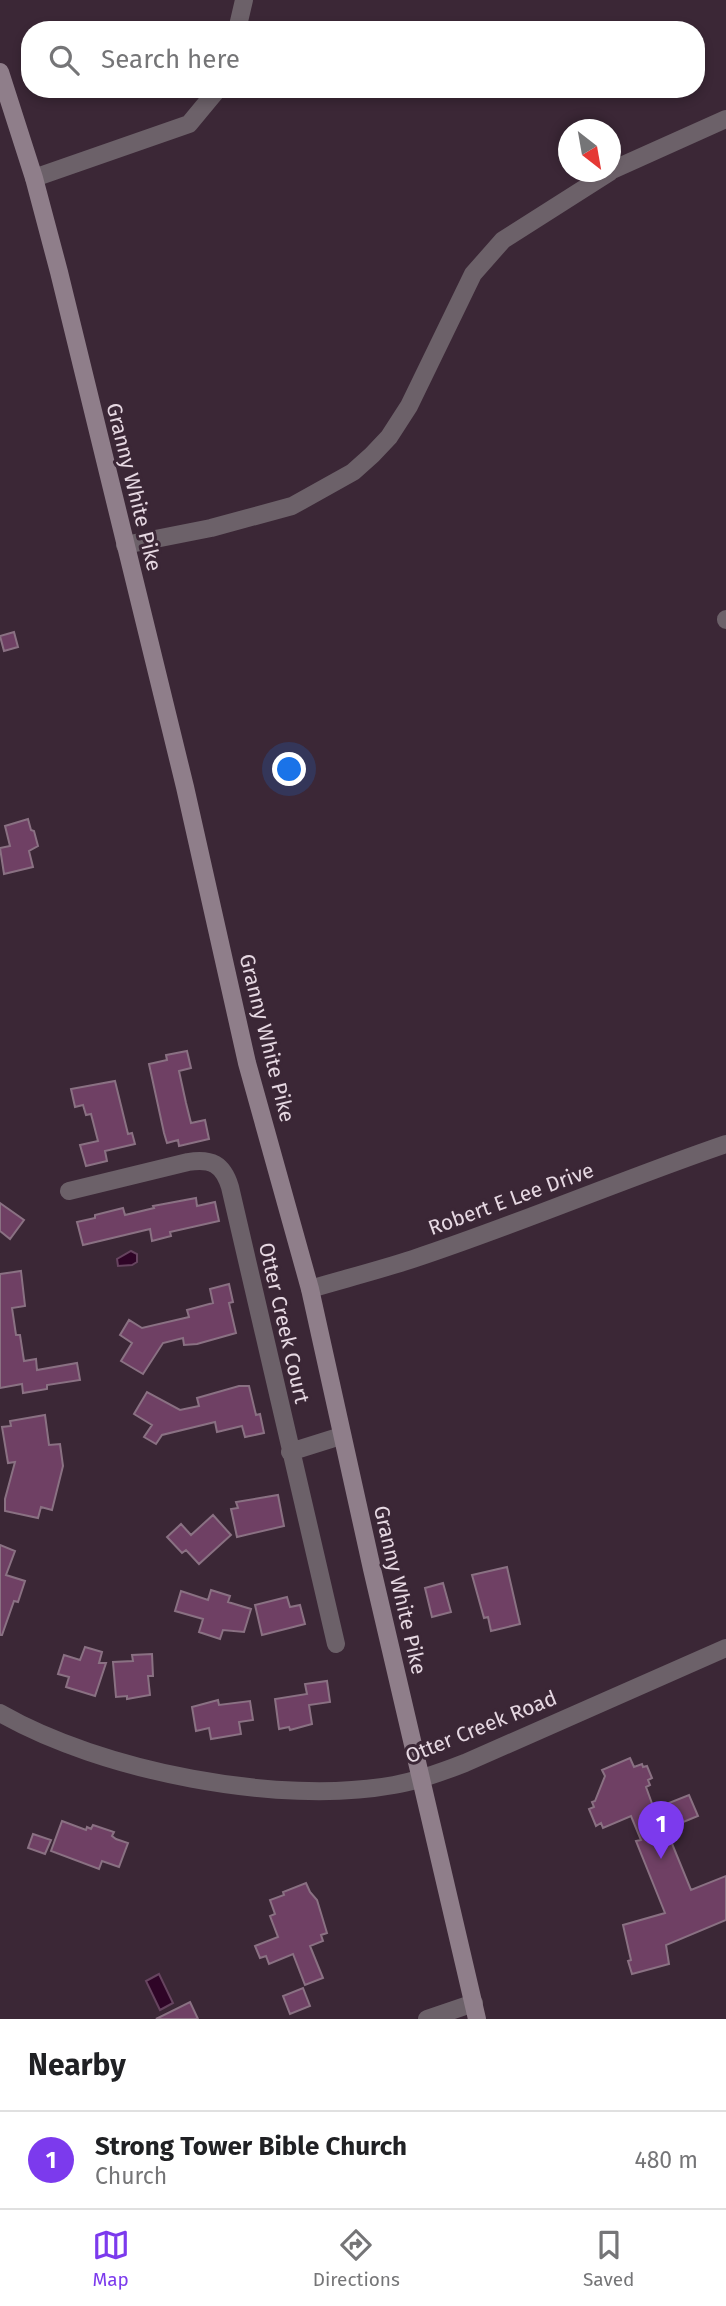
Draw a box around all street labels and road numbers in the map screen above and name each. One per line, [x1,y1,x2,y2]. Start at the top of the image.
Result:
street label: Granny White Pike [101,400,167,574]
street label: Granny White Pike [234,951,300,1125]
street label: Robert E Lee Drive [425,1157,597,1241]
street label: Otter Creek Court [253,1240,315,1406]
street label: Granny White Pike [368,1503,432,1677]
street label: Otter Creek Road [401,1685,561,1769]

